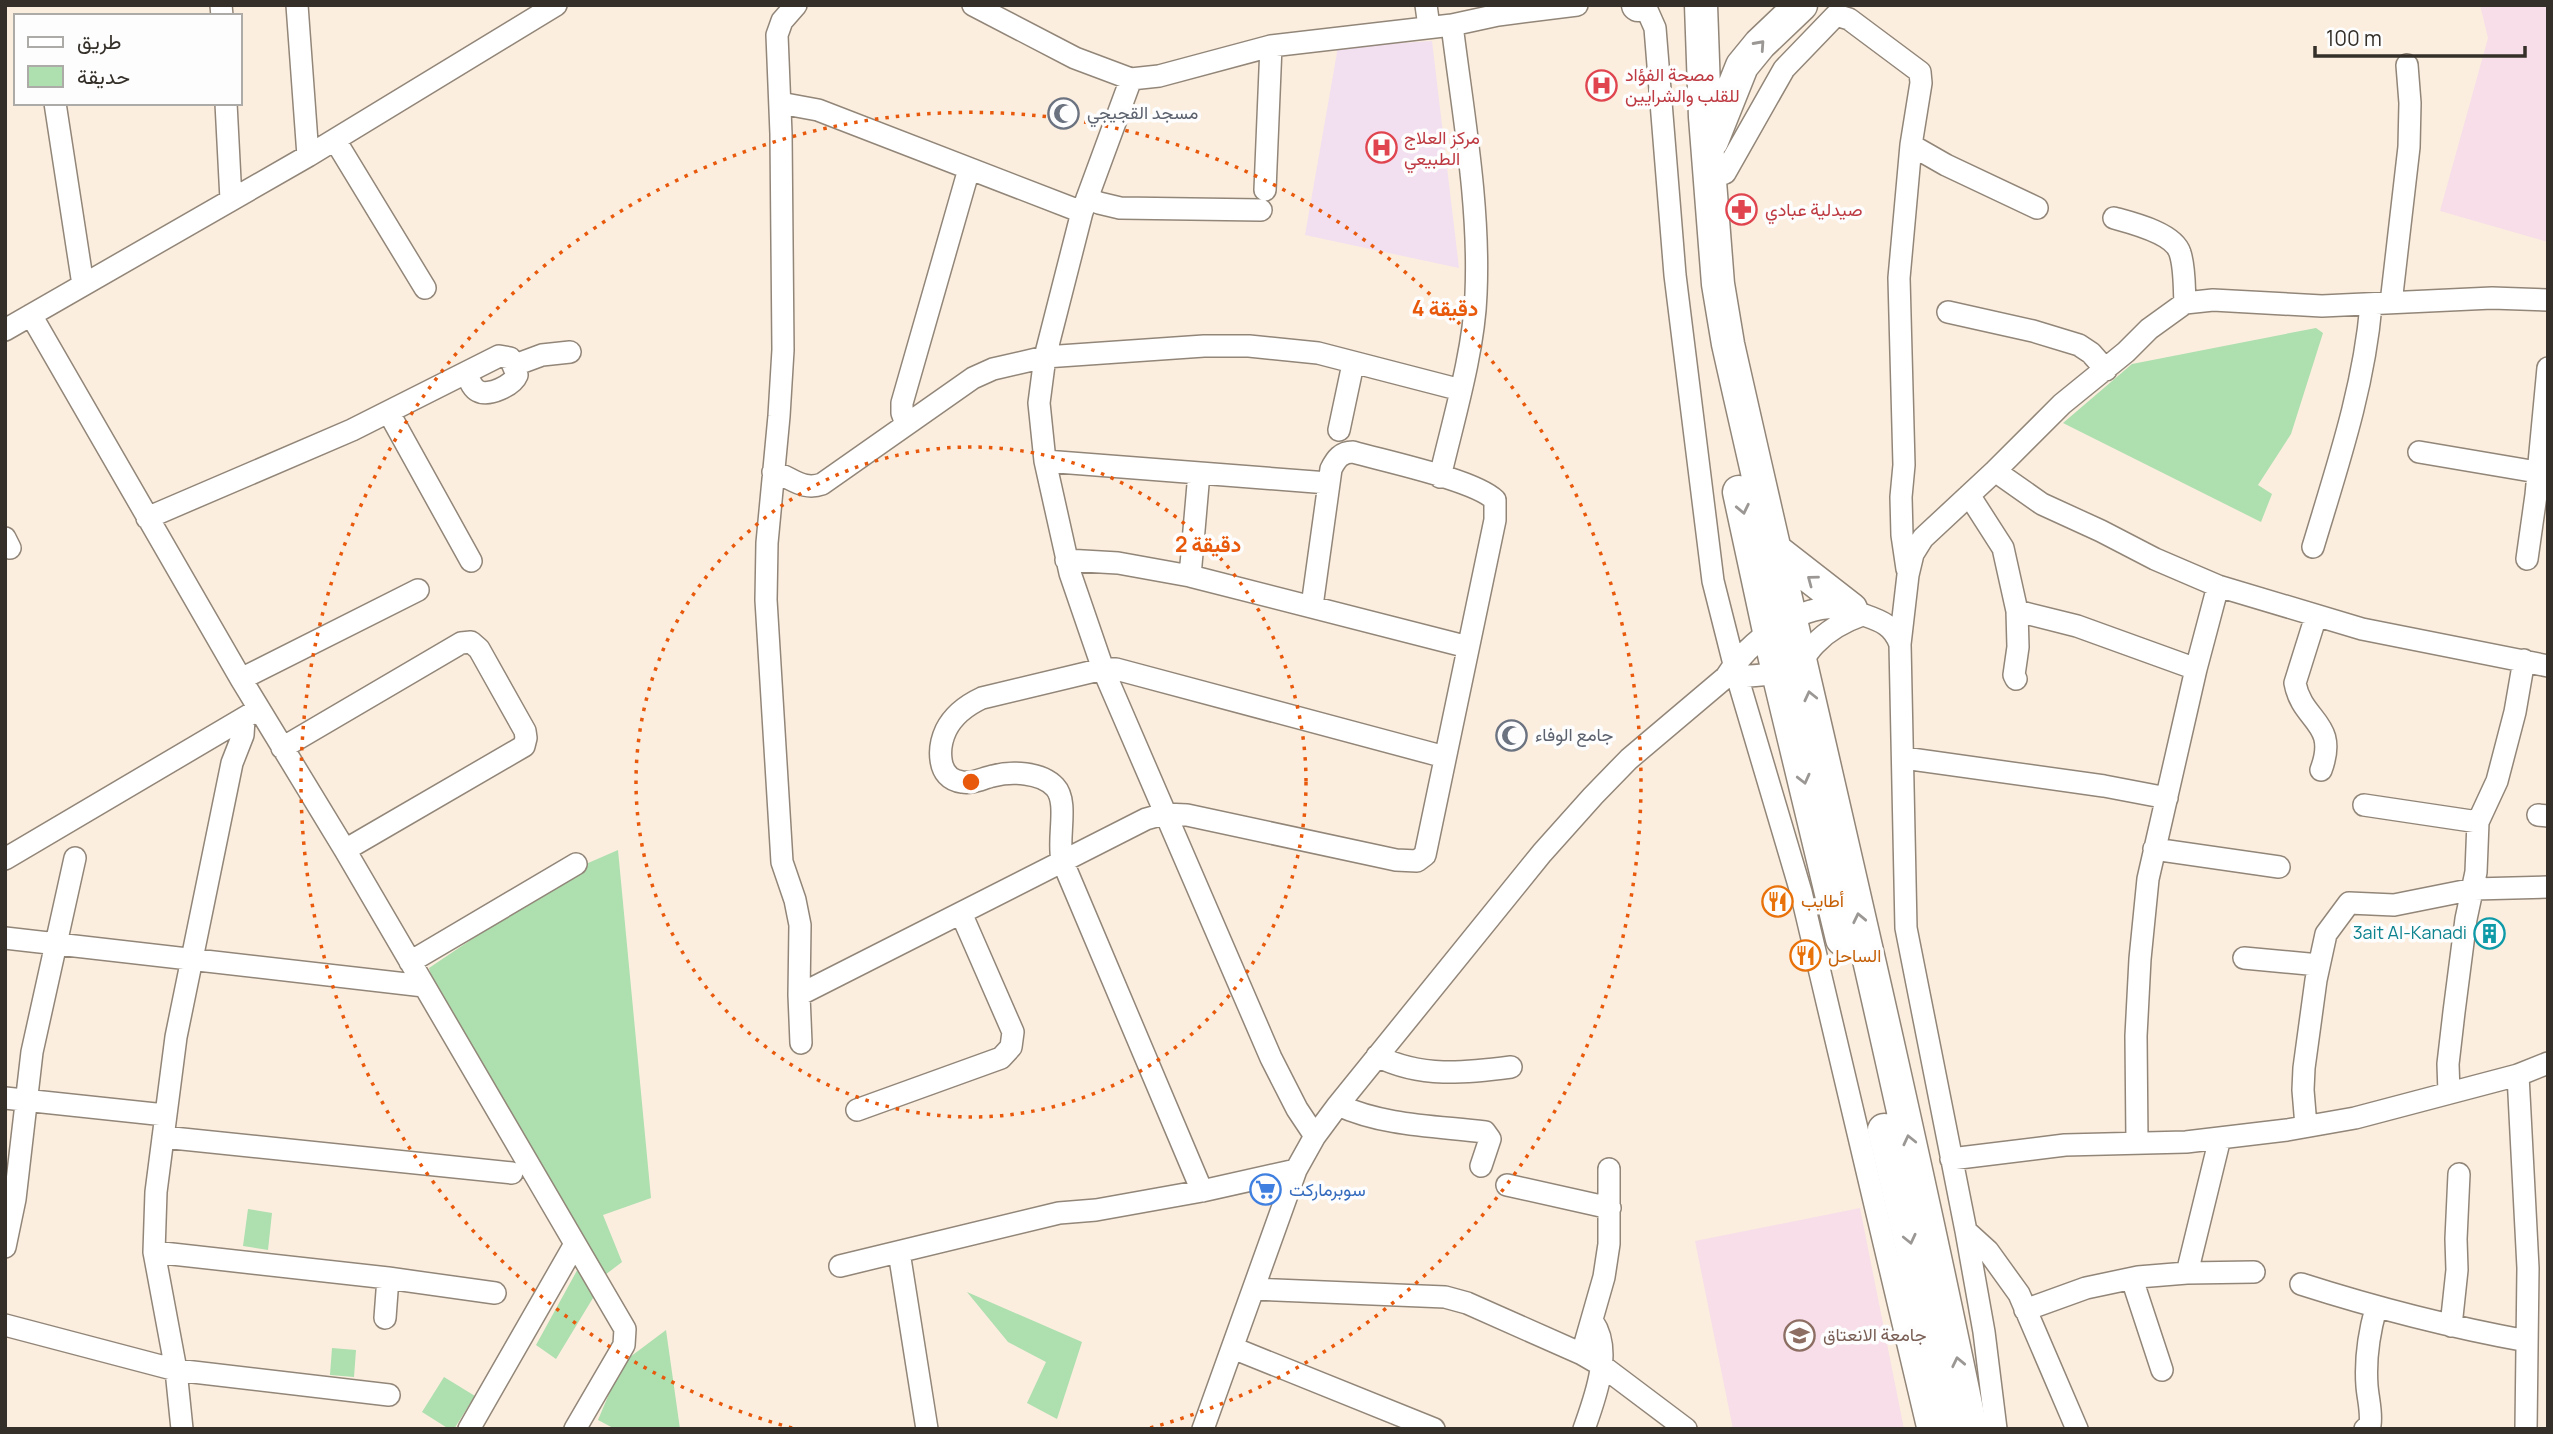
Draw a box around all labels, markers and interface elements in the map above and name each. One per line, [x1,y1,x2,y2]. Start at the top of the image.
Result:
legend [14,14,242,105]
scale bar [2315,14,2525,58]
text: 100 m [2326,24,2382,52]
text: طريق [77,27,122,55]
one-way arrow [1752,40,1765,53]
text: حديقة [77,62,130,90]
place label: مصحة الفؤاد للقلب والشرايين [1625,62,1740,107]
hospital icon: مصحة الفؤاد للقلب والشرايين [1585,68,1619,102]
mosque icon: مسجد القجيجي [1047,96,1081,130]
place label: مسجد القجيجي [1087,100,1198,128]
place label: مركز العلاج الطبيعي [1404,125,1480,174]
hospital icon: مركز العلاج الطبيعي [1364,131,1398,165]
pharmacy icon: صيدلية عبادي [1725,193,1759,227]
place label: صيدلية عبادي [1765,197,1862,225]
text: 4 دقيقة [1412,294,1478,322]
one-way arrow [1734,503,1749,515]
text: 2 دقيقة [1175,530,1241,558]
one-way arrow [1807,575,1820,588]
one-way arrow [1804,690,1818,702]
mosque icon: جامع الوفاء [1495,718,1529,752]
place label: جامع الوفاء [1535,722,1613,747]
centre of rings [959,770,983,794]
one-way arrow [1796,773,1810,785]
restaurant icon: أطايب [1761,884,1795,918]
place label: أطايب [1801,888,1844,912]
one-way arrow [1853,912,1868,924]
building icon: 3ait Al-Kanadi [2473,916,2507,950]
place label: 3ait Al-Kanadi [2353,920,2467,944]
restaurant icon: الساحل [1788,939,1822,973]
place label: الساحل [1828,943,1881,967]
one-way arrow [1903,1134,1917,1146]
supermarket icon: سوبرماركت [1249,1173,1283,1207]
place label: سوبرماركت [1289,1177,1366,1201]
one-way arrow [1902,1233,1916,1245]
school or university icon: جامعة الانعتاق [1783,1318,1817,1352]
place label: جامعة الانعتاق [1823,1322,1927,1346]
one-way arrow [1951,1356,1966,1368]

